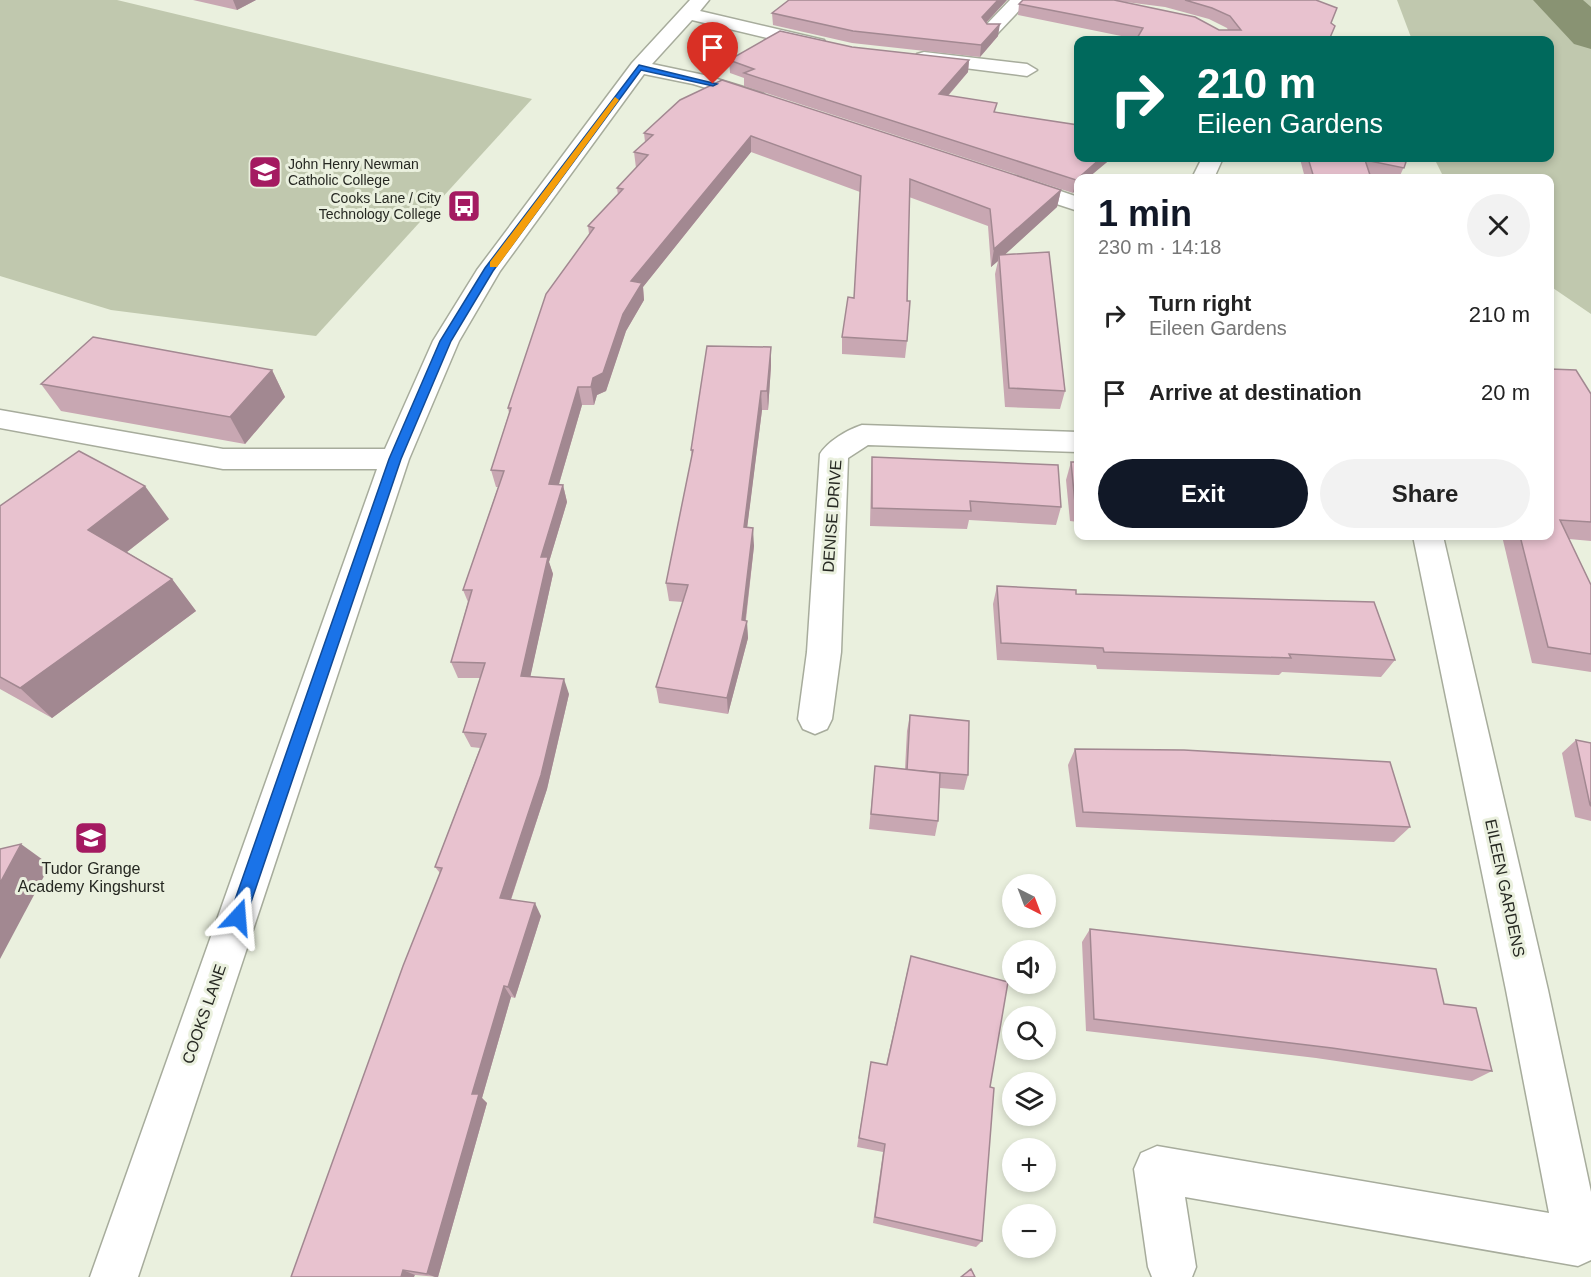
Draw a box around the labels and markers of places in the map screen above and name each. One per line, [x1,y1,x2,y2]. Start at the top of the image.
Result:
pin [687,22,738,84]
school or university icon: John Henry Newman Catholic College [247,154,283,190]
place label: John Henry Newman Catholic College [288,156,419,188]
bus stop icon: Cooks Lane / City Technology College [446,188,482,224]
place label: Cooks Lane / City Technology College [319,190,441,222]
school or university icon: Tudor Grange Academy Kingshurst [73,820,109,856]
place label: Tudor Grange Academy Kingshurst [18,860,165,895]

